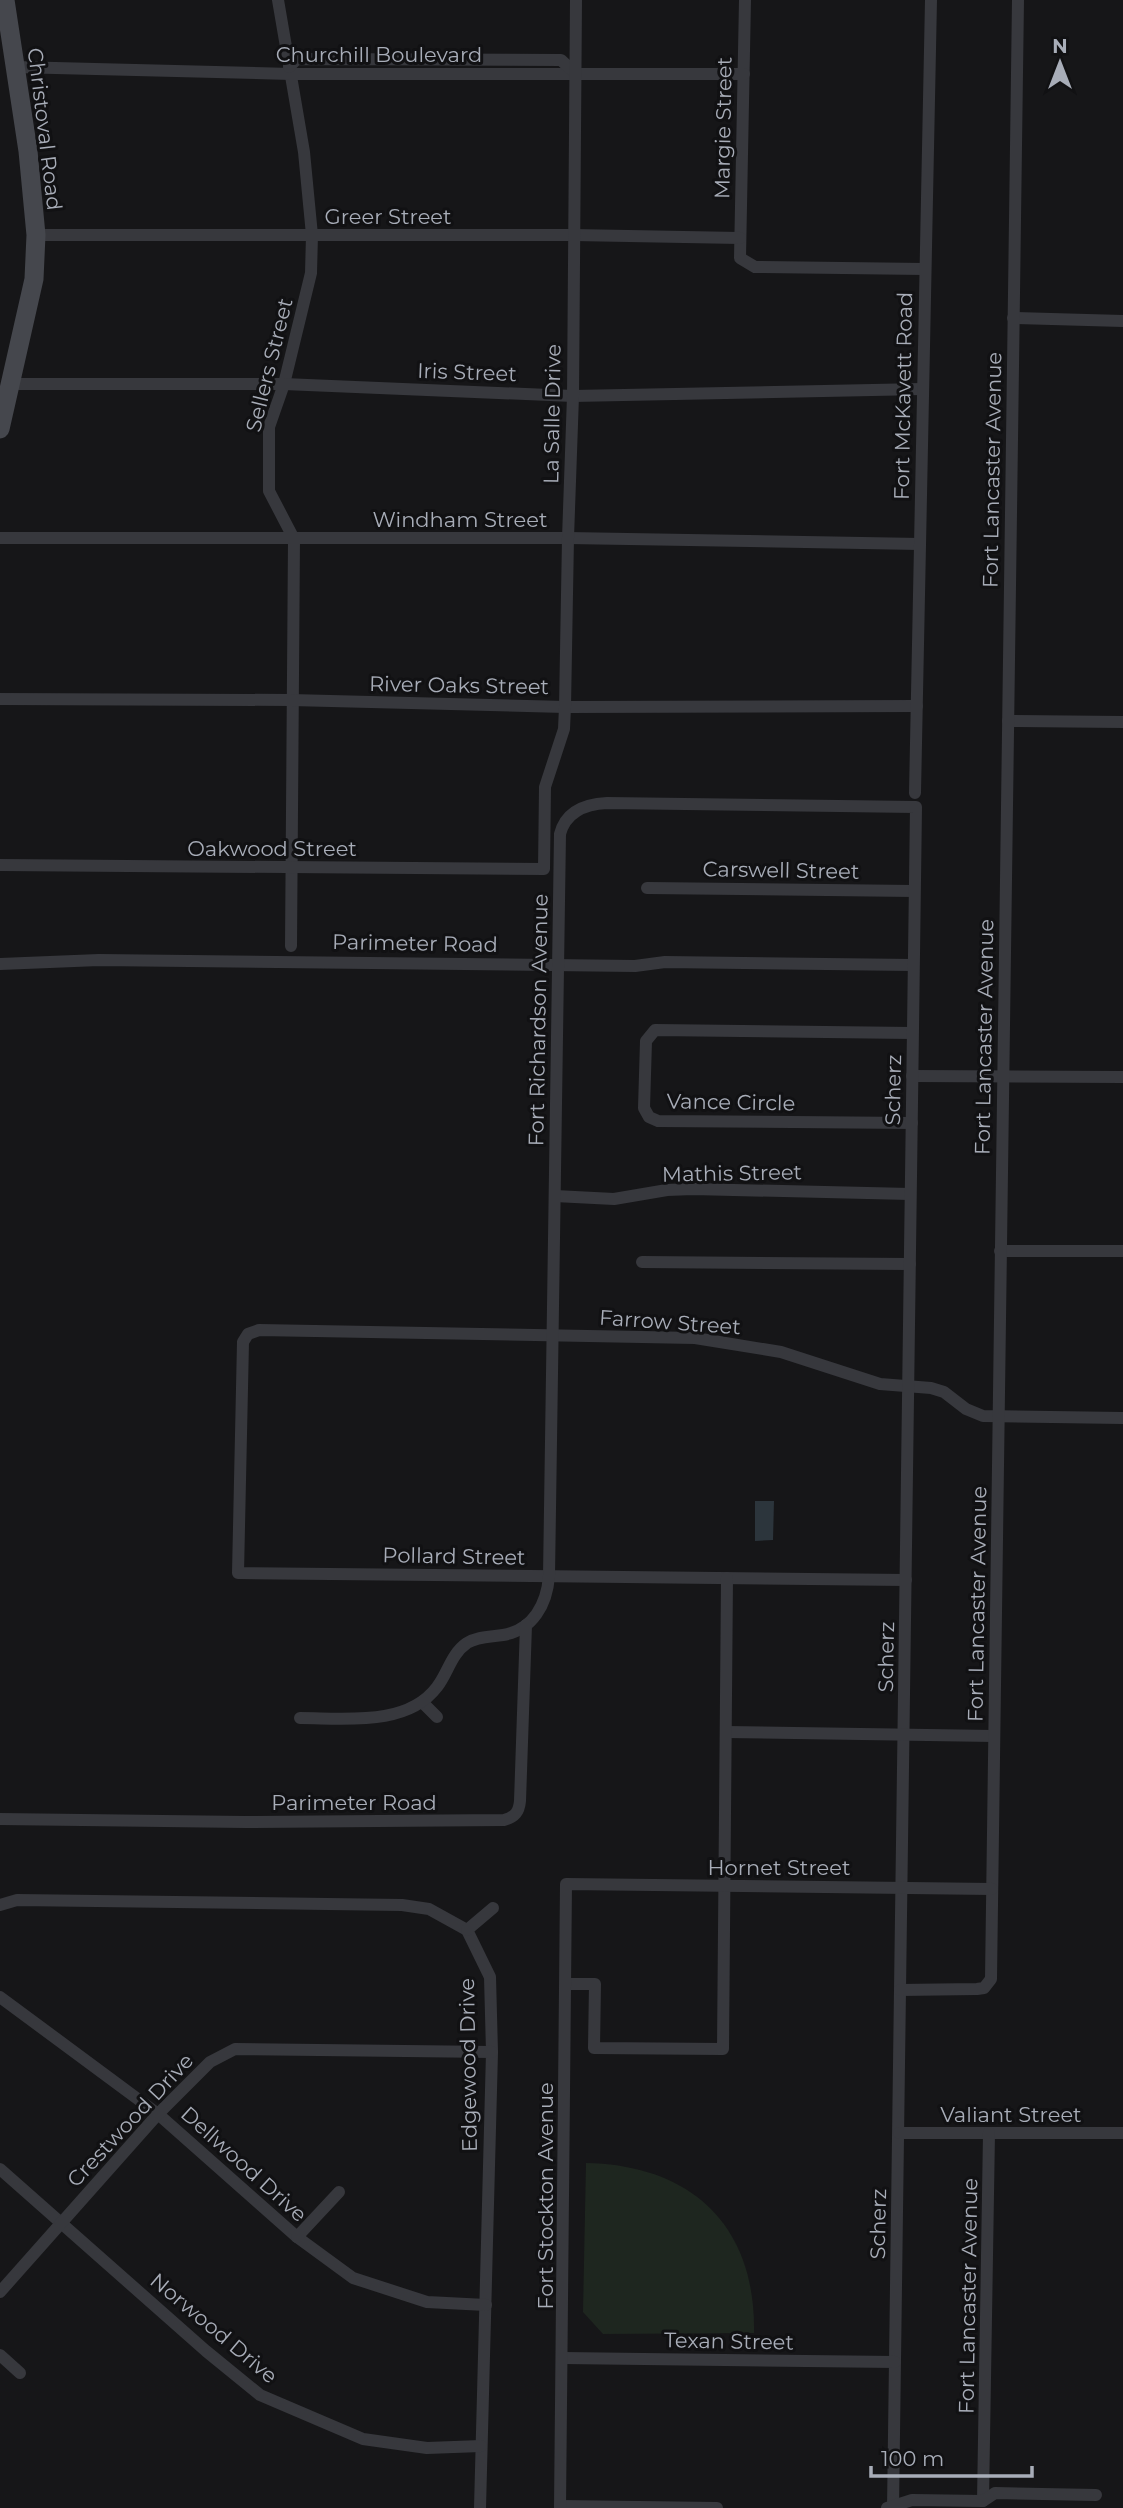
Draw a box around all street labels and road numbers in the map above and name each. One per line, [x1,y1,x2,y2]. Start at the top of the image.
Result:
street label: Churchill Boulevard [276,42,482,67]
street label: Christoval Road [23,46,67,212]
street label: Margie Street [709,57,737,199]
street label: Greer Street [324,204,452,229]
street label: Fort McKavett Road [889,292,917,500]
street label: Sellers Street [240,295,298,435]
street label: La Salle Drive [538,344,566,484]
street label: Fort Lancaster Avenue [977,352,1007,588]
street label: Iris Street [417,358,517,386]
street label: Windham Street [373,507,547,532]
street label: River Oaks Street [369,671,549,699]
street label: Oakwood Street [187,836,357,861]
street label: Carswell Street [702,856,860,884]
street label: Fort Richardson Avenue [523,893,553,1147]
street label: Fort Lancaster Avenue [969,919,999,1155]
street label: Parimeter Road [332,929,498,957]
street label: Scherz [880,1054,906,1126]
street label: Vance Circle [666,1088,796,1116]
street label: Mathis Street [662,1159,802,1187]
street label: Farrow Street [598,1305,742,1339]
street label: Fort Lancaster Avenue [962,1486,992,1722]
street label: Pollard Street [382,1542,526,1570]
street label: Scherz [873,1621,899,1693]
street label: Parimeter Road [271,1790,437,1815]
street label: Hornet Street [708,1855,850,1880]
street label: Edgewood Drive [454,1978,482,2152]
street label: Crestwood Drive [62,2048,198,2192]
street label: Fort Stockton Avenue [533,2082,558,2310]
street label: Dellwood Drive [176,2101,312,2227]
street label: Valiant Street [940,2102,1082,2127]
street label: Fort Lancaster Avenue [953,2178,983,2414]
street label: Scherz [865,2188,891,2260]
street label: Norwood Drive [145,2268,283,2388]
street label: Texan Street [664,2327,794,2355]

